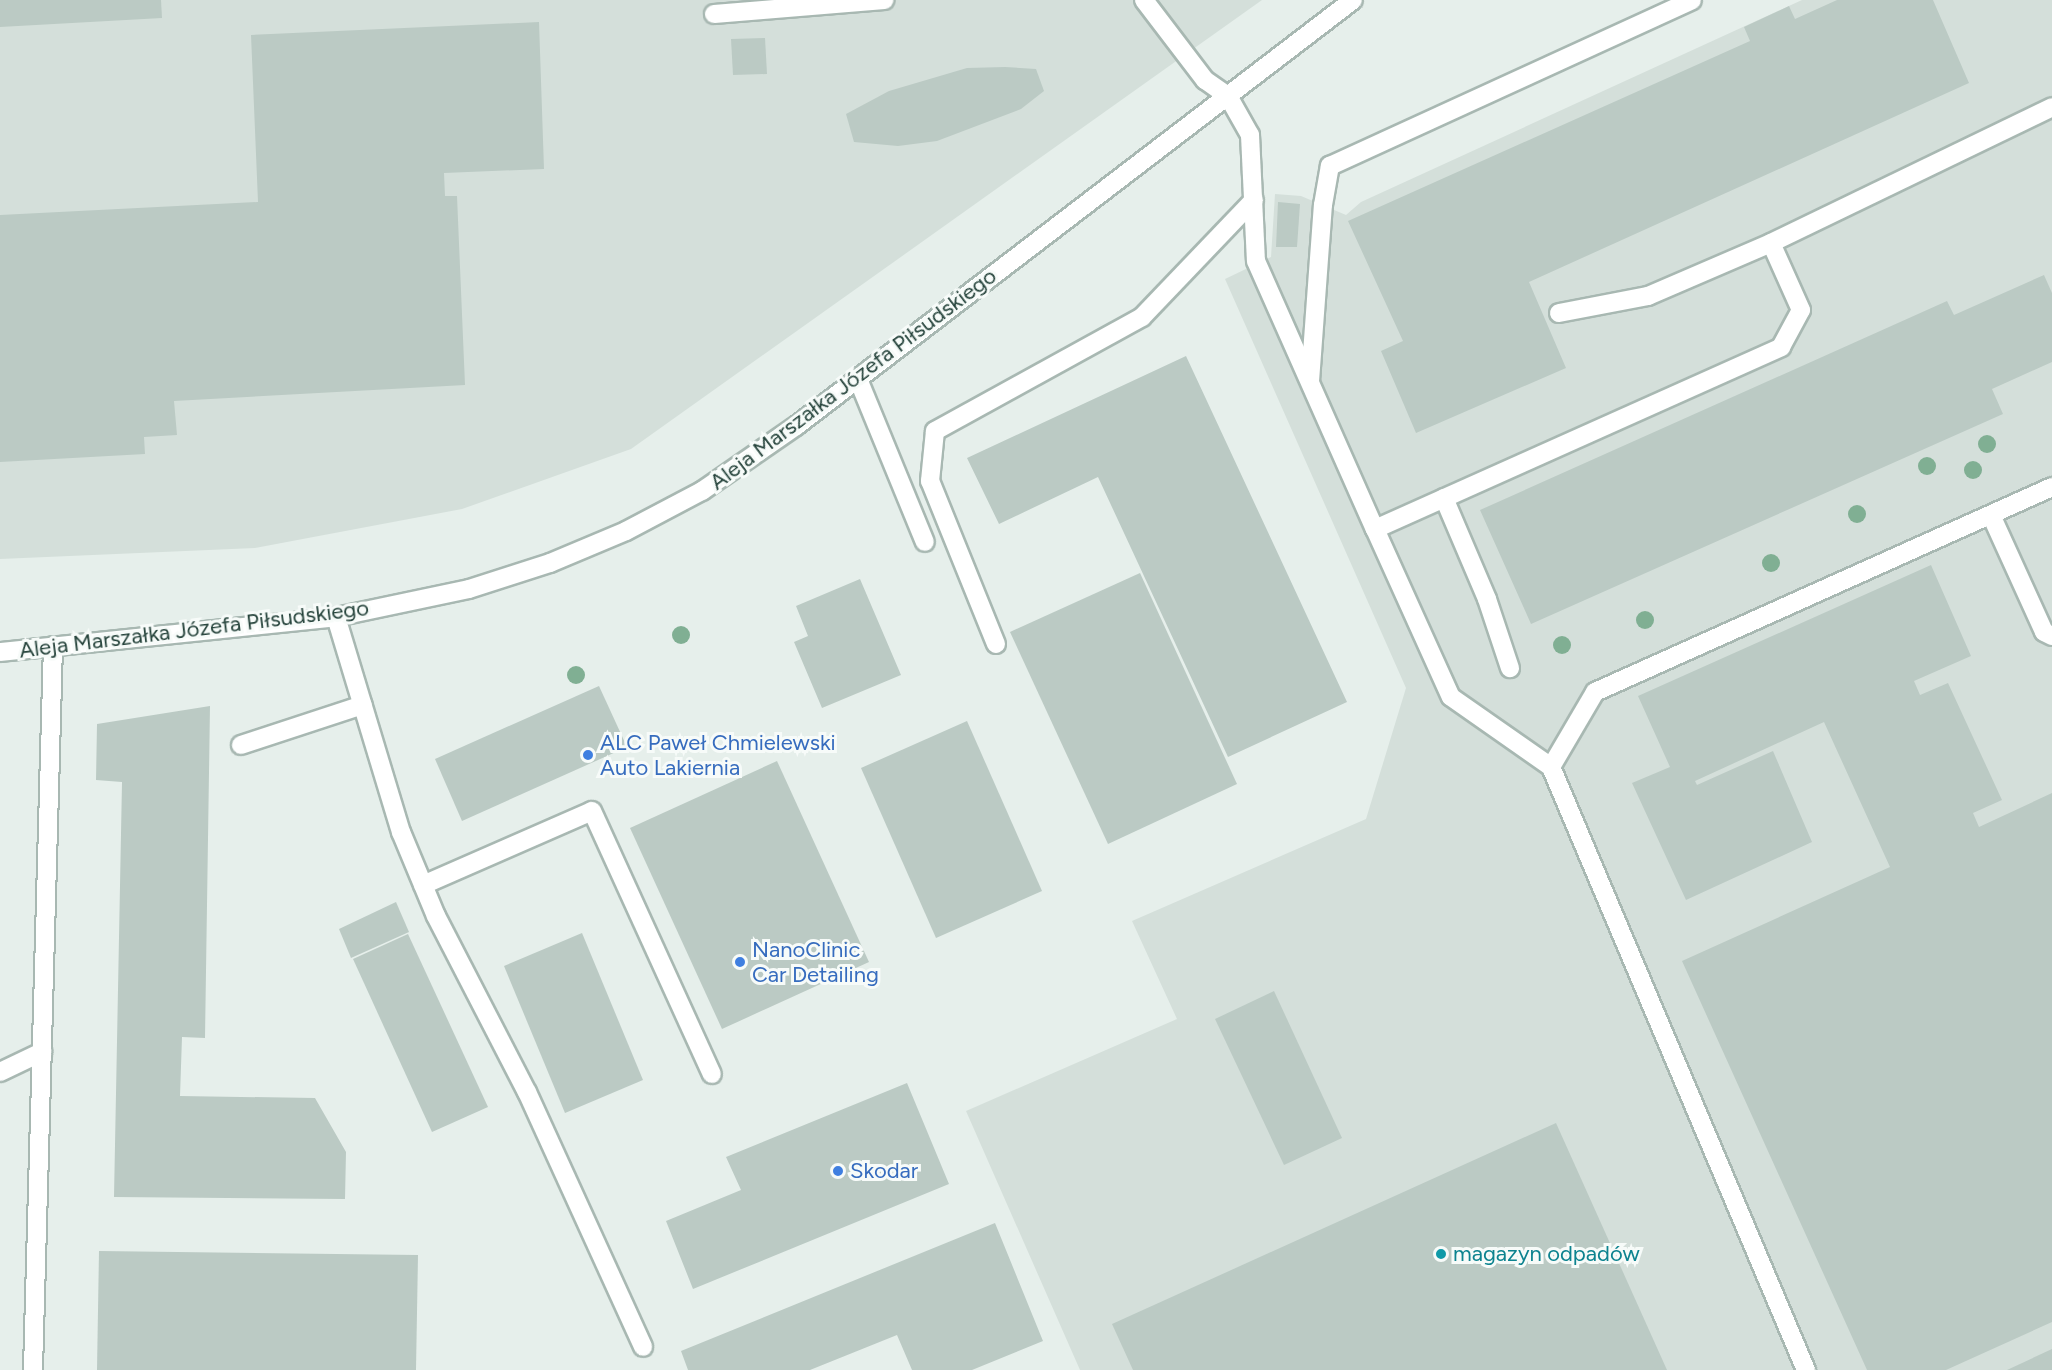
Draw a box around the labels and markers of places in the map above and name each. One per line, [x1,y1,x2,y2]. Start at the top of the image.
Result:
place label: ALC Paweł Chmielewski Auto Lakiernia [600,729,836,780]
marker: ALC Paweł Chmielewski Auto Lakiernia [581,748,595,762]
place label: NanoClinic Car Detailing [752,936,879,987]
marker: NanoClinic Car Detailing [733,955,747,969]
place label: Skodar [850,1158,918,1184]
marker: Skodar [831,1164,845,1178]
place label: magazyn odpadów [1453,1241,1640,1267]
marker: magazyn odpadów [1434,1247,1448,1261]

